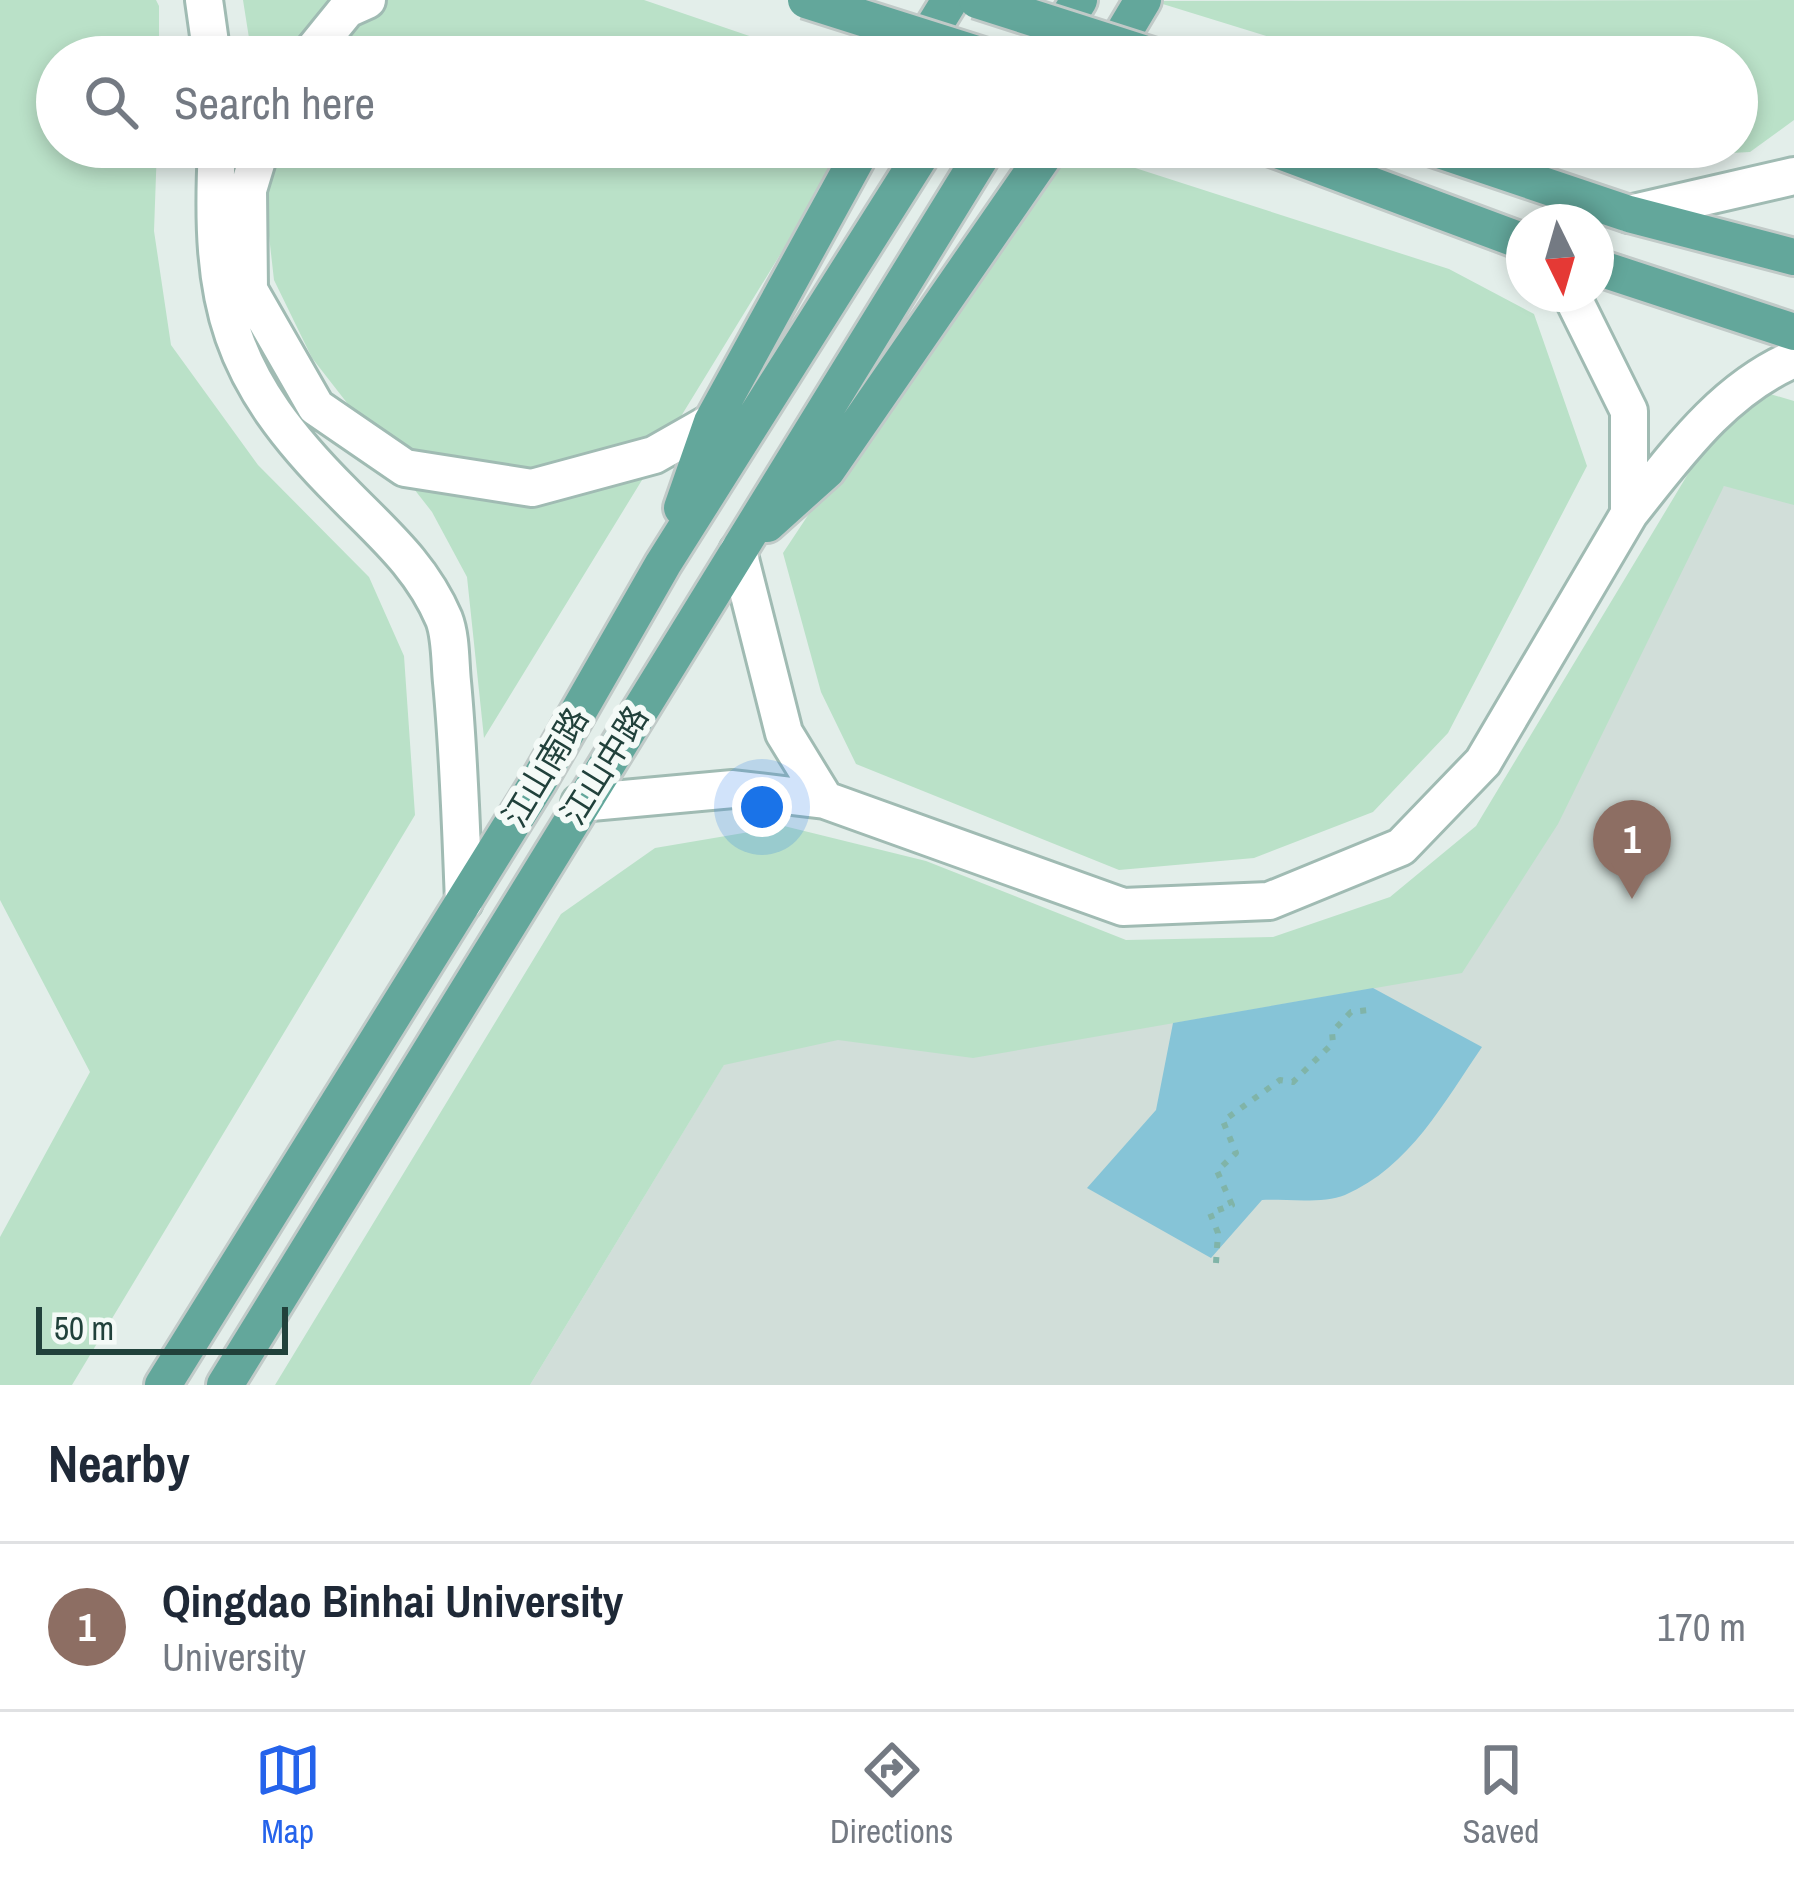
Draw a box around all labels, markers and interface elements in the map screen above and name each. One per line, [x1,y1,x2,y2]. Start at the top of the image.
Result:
search box [36,36,1758,168]
icon: search [78,69,144,135]
text: Search here [174,72,375,133]
north arrow [1506,204,1614,312]
street label: 江山中路 [550,697,658,833]
street label: 江山南路 [492,699,598,835]
your location [732,777,792,837]
pin: 1 [1593,800,1671,899]
scale bar [36,1301,288,1354]
text: 50 m [54,1306,114,1350]
text: Nearby [48,1429,190,1498]
text: Qingdao Binhai University [162,1570,623,1631]
text: 1 [78,1601,96,1653]
text: 170 m [1657,1601,1746,1653]
text: University [162,1631,306,1683]
tab: Map [255,1737,321,1853]
tab: Directions [830,1737,953,1853]
tab: Saved [1463,1737,1539,1853]

